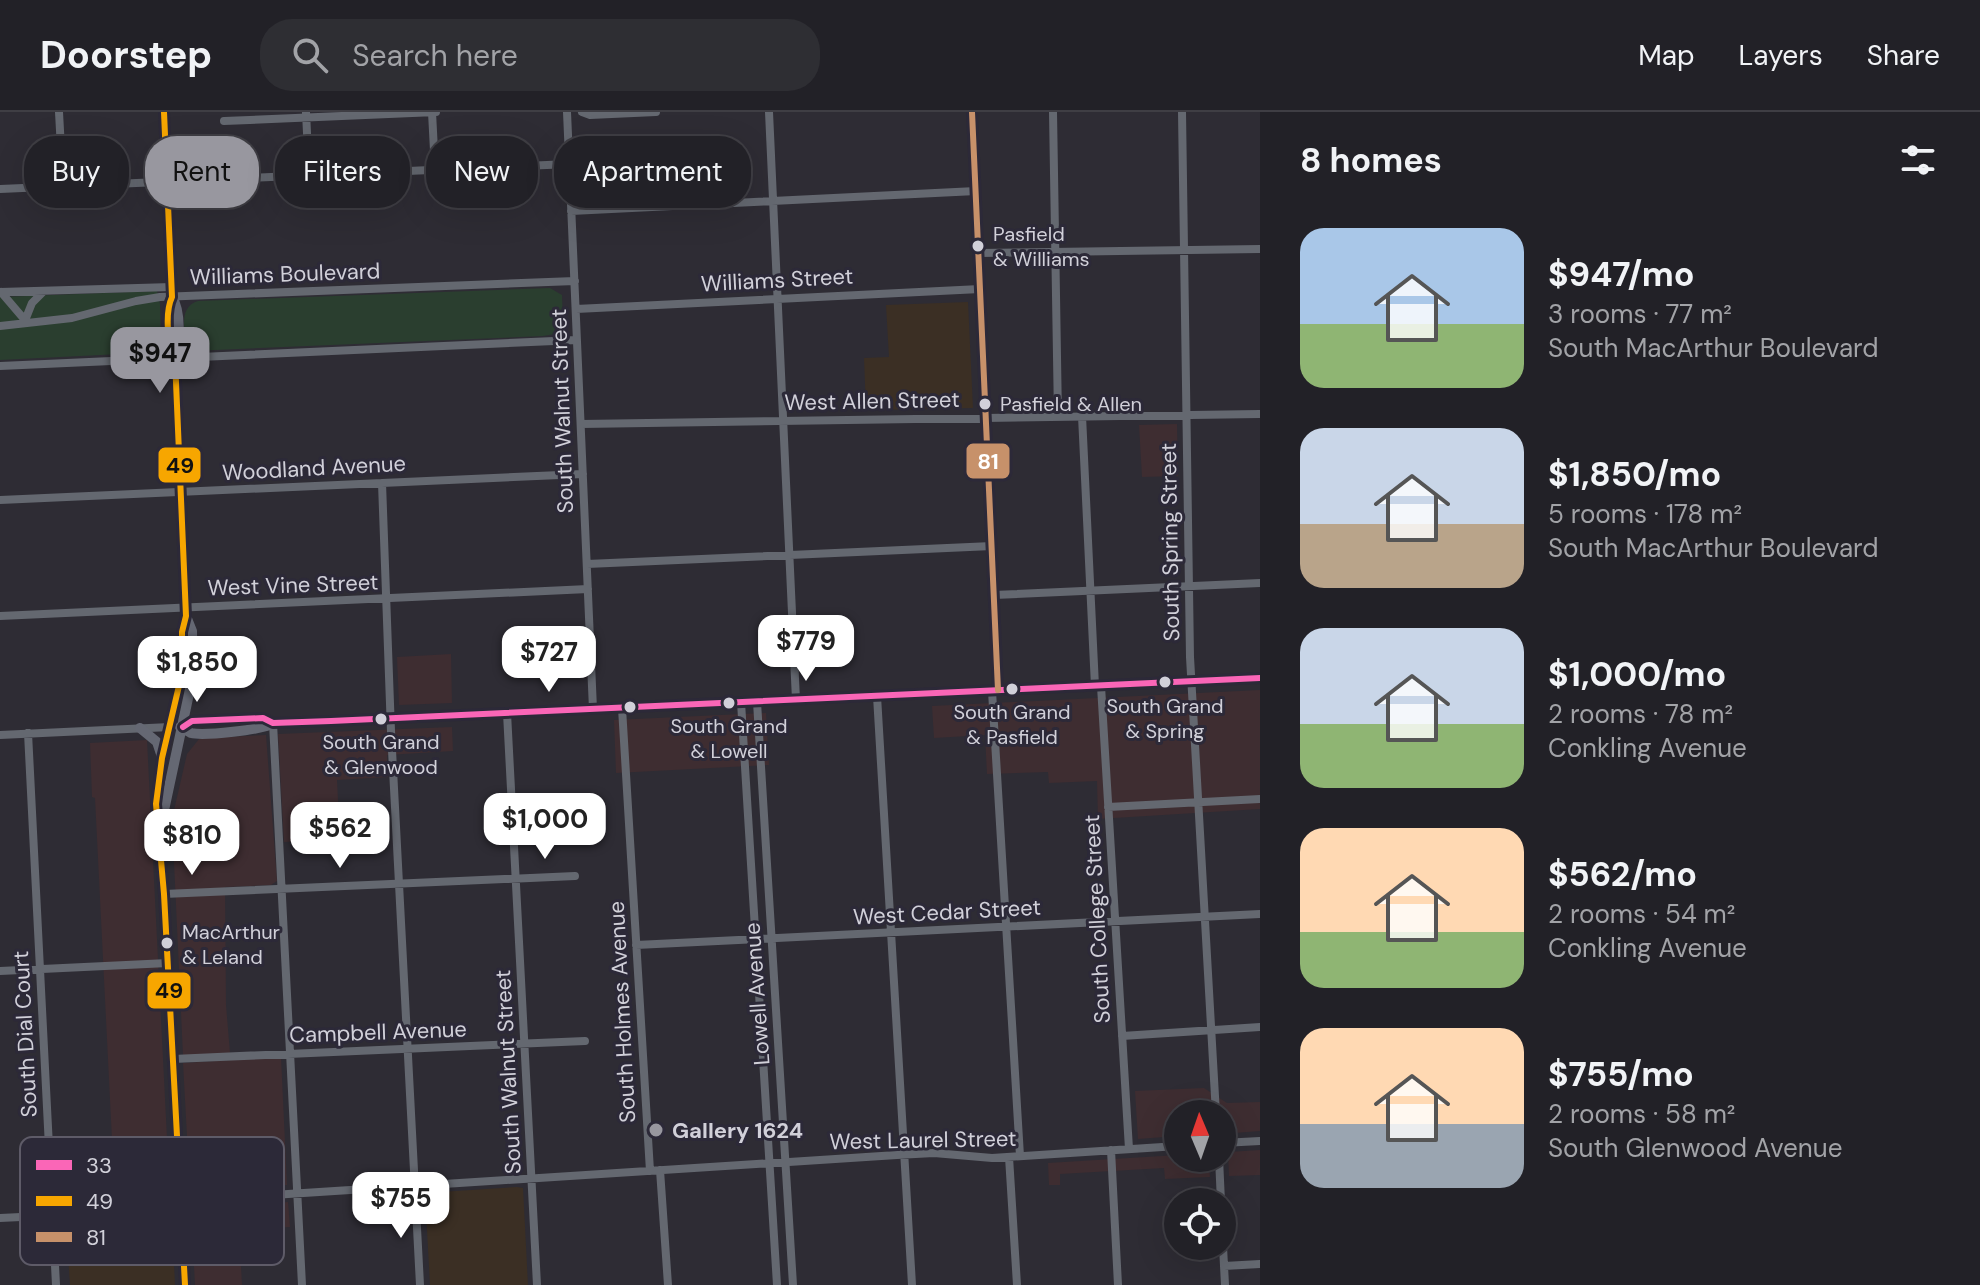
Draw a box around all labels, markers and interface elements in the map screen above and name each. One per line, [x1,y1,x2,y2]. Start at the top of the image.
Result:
search box [260,19,820,91]
text: Doorstep [40,30,212,80]
icon: search [288,33,332,77]
text: Search here [352,36,518,75]
text: Map [1638,37,1695,74]
text: Layers [1739,37,1823,74]
text: Share [1867,37,1940,74]
chip: Buy [24,136,129,208]
chip: Rent [145,136,259,208]
chip: Filters [275,136,410,208]
chip: New [426,136,538,208]
chip: Apartment [554,136,751,208]
text: 8 homes [1300,138,1442,183]
icon: filters [1896,138,1940,182]
place label: Pasfield & Williams [993,221,1090,272]
marker: Pasfield & Williams [970,238,986,254]
text: $947/mo [1548,252,1694,297]
street label: Williams Boulevard [189,256,381,292]
icon: home [1364,260,1460,356]
street label: Williams Street [700,262,854,298]
text: 3 rooms · 77 m² [1548,297,1732,331]
street label: South Walnut Street [544,308,580,514]
pin: $947 [113,327,207,395]
text: South MacArthur Boulevard [1548,331,1878,365]
text: $947 [128,336,192,370]
street label: West Allen Street [784,385,960,417]
place label: Pasfield & Allen [1000,391,1142,417]
marker: Pasfield & Allen [977,396,993,412]
line badge: 81 [965,442,1011,480]
street label: South Spring Street [1154,442,1186,642]
line badge: 49 [157,446,202,484]
text: 81 [977,447,999,476]
street label: Woodland Avenue [221,449,407,487]
text: 49 [166,451,194,480]
text: $1,850/mo [1548,452,1721,497]
icon: home [1364,460,1460,556]
text: 5 rooms · 178 m² [1548,497,1742,531]
text: South MacArthur Boulevard [1548,531,1878,565]
street label: West Vine Street [207,568,379,602]
pin: $779 [759,615,853,683]
text: $779 [776,624,836,658]
pin: $727 [502,626,596,694]
text: $727 [520,635,578,669]
pin: $1,850 [132,636,262,704]
text: $1,850 [156,645,238,679]
text: $1,000/mo [1548,652,1726,697]
icon: home [1364,660,1460,756]
marker: South Grand & Spring [1157,674,1173,690]
marker: South Grand & Pasfield [1004,681,1020,697]
place label: South Grand & Spring [1106,693,1224,744]
marker: South Grand & Lowell [721,695,737,711]
text: 2 rooms · 78 m² [1548,697,1733,731]
unlabelled marker [622,699,638,715]
place label: South Grand & Pasfield [953,699,1071,750]
marker: South Grand & Glenwood [373,711,389,727]
place label: South Grand & Lowell [670,713,788,764]
place label: South Grand & Glenwood [322,729,440,780]
text: Conkling Avenue [1548,731,1747,765]
pin: $1,000 [480,793,610,861]
pin: $562 [293,802,387,870]
text: $1,000 [502,802,588,836]
pin: $810 [145,809,239,877]
text: $562 [308,811,372,845]
street label: South College Street [1077,814,1117,1024]
text: $810 [162,818,222,852]
text: $562/mo [1548,852,1697,897]
icon: home [1364,860,1460,956]
street label: West Cedar Street [852,893,1042,931]
text: 2 rooms · 54 m² [1548,897,1735,931]
street label: South Holmes Avenue [602,900,642,1124]
place label: MacArthur & Leland [182,919,280,970]
street label: Lowell Avenue [738,922,776,1066]
text: Conkling Avenue [1548,931,1747,965]
marker: MacArthur & Leland [159,935,175,951]
street label: South Dial Court [6,950,44,1118]
street label: South Walnut Street [488,969,528,1175]
line badge: 49 [146,971,192,1010]
text: 49 [155,976,183,1005]
street label: Campbell Avenue [289,1014,467,1050]
text: $755/mo [1548,1052,1694,1097]
icon: home [1364,1060,1460,1156]
text: 2 rooms · 58 m² [1548,1097,1735,1131]
north arrow [1164,1100,1236,1172]
map controls [1164,1100,1236,1260]
place label: Gallery 1624 [672,1116,803,1145]
marker: Gallery 1624 [647,1121,665,1139]
street label: West Laurel Street [829,1124,1017,1156]
text: South Glenwood Avenue [1548,1131,1842,1165]
legend [20,1137,284,1265]
text: 33 [86,1151,112,1180]
pin: $755 [354,1172,448,1240]
text: $755 [370,1181,432,1215]
text: 49 [86,1187,113,1216]
button: locate [1164,1188,1236,1260]
text: 81 [86,1223,106,1252]

